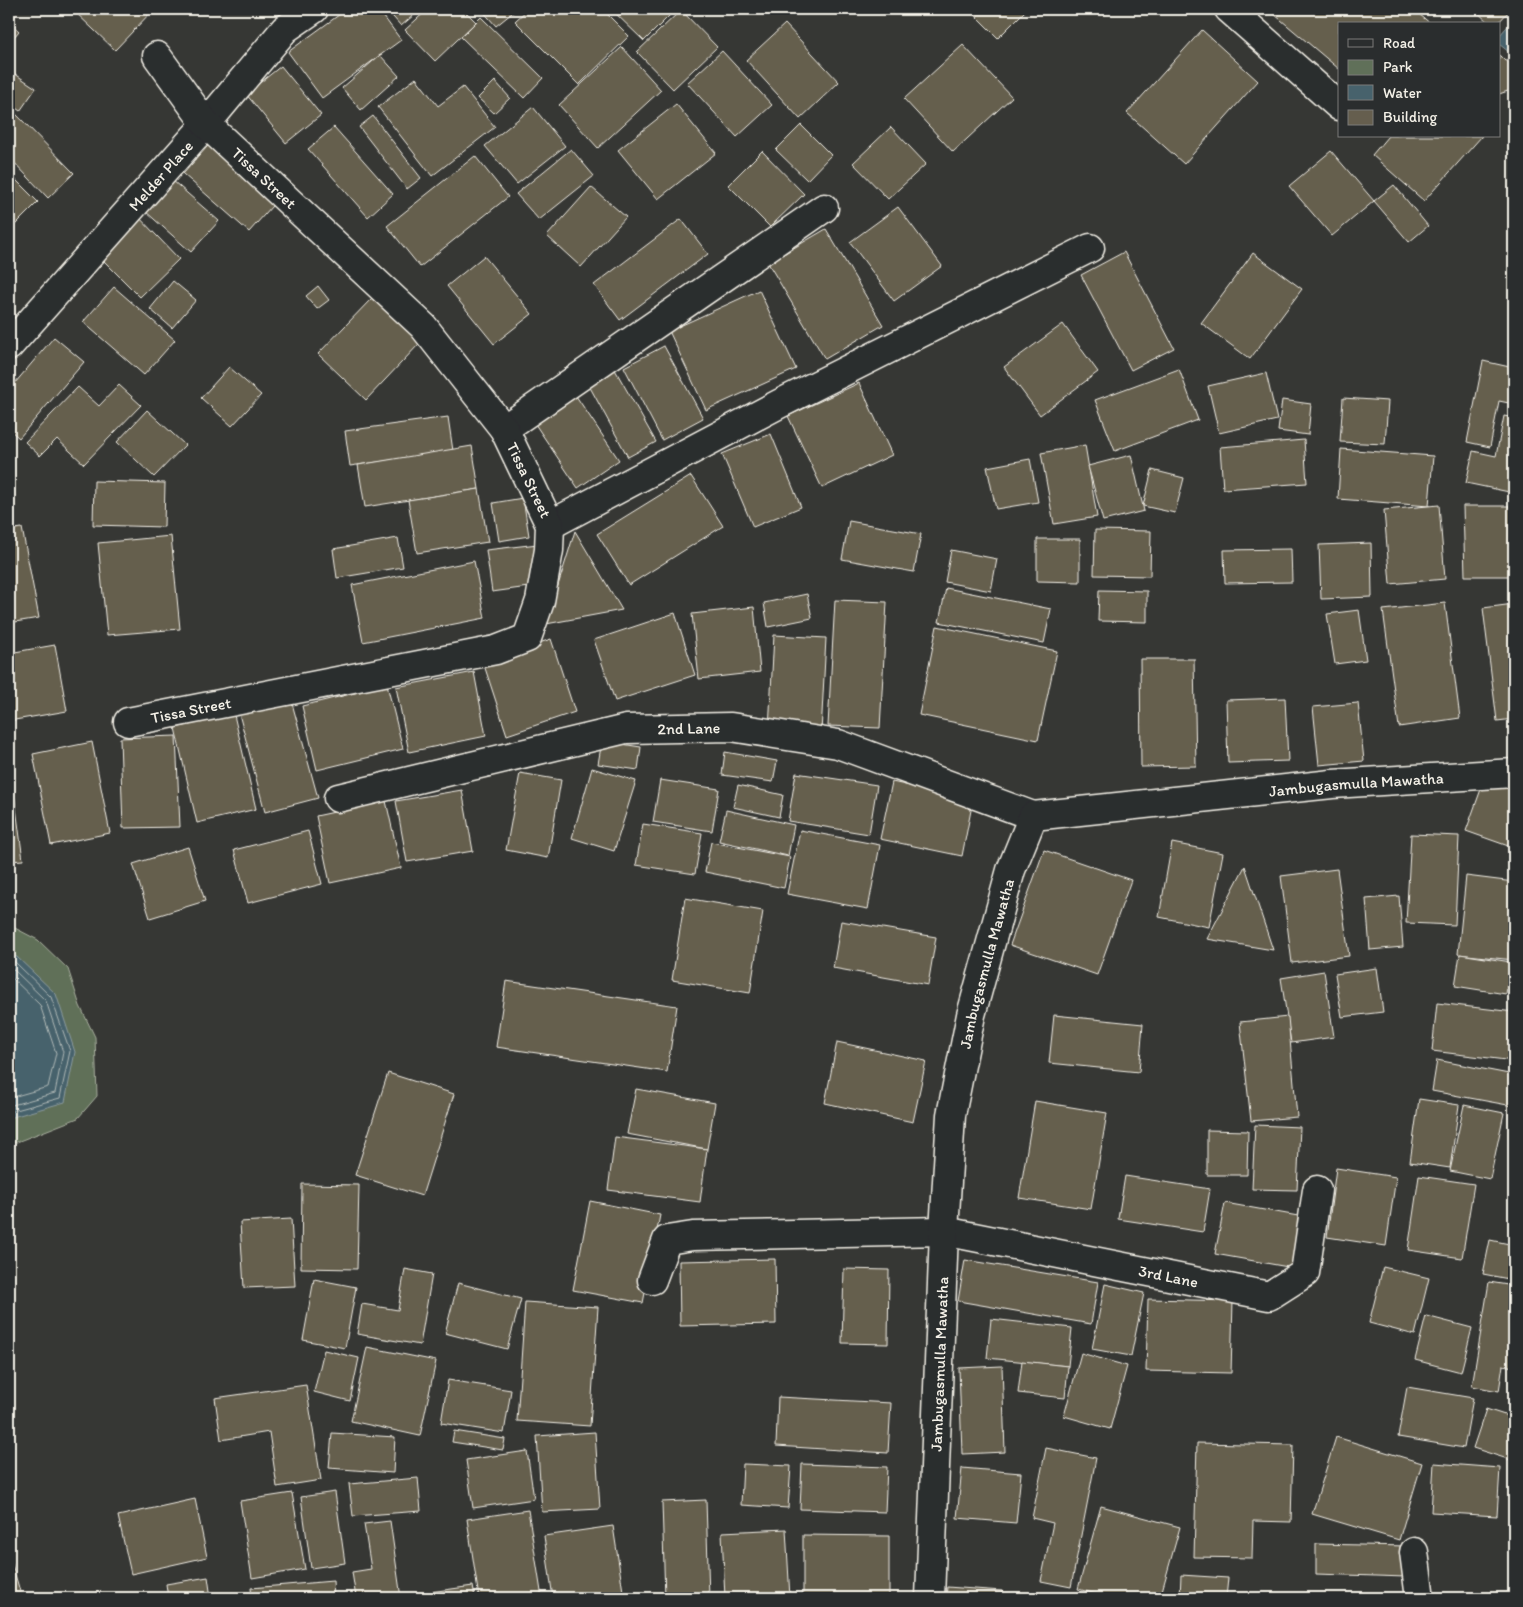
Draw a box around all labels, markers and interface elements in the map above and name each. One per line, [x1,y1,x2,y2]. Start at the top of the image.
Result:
legend [1338,22,1500,138]
text: Road [1383,34,1416,52]
text: Park [1383,58,1413,76]
text: Water [1383,84,1422,102]
text: Building [1383,108,1437,126]
street label: Melder Place [124,136,197,215]
street label: Tissa Street [228,143,300,213]
street label: Tissa Street [503,439,555,521]
street label: Tissa Street [149,693,233,727]
street label: 2nd Lane [657,718,720,738]
street label: Jambugasmulla Mawatha [1268,768,1444,800]
street label: Jambugasmulla Mawatha [955,876,1018,1050]
street label: 3rd Lane [1137,1261,1200,1291]
street label: Jambugasmulla Mawatha [926,1276,952,1452]

